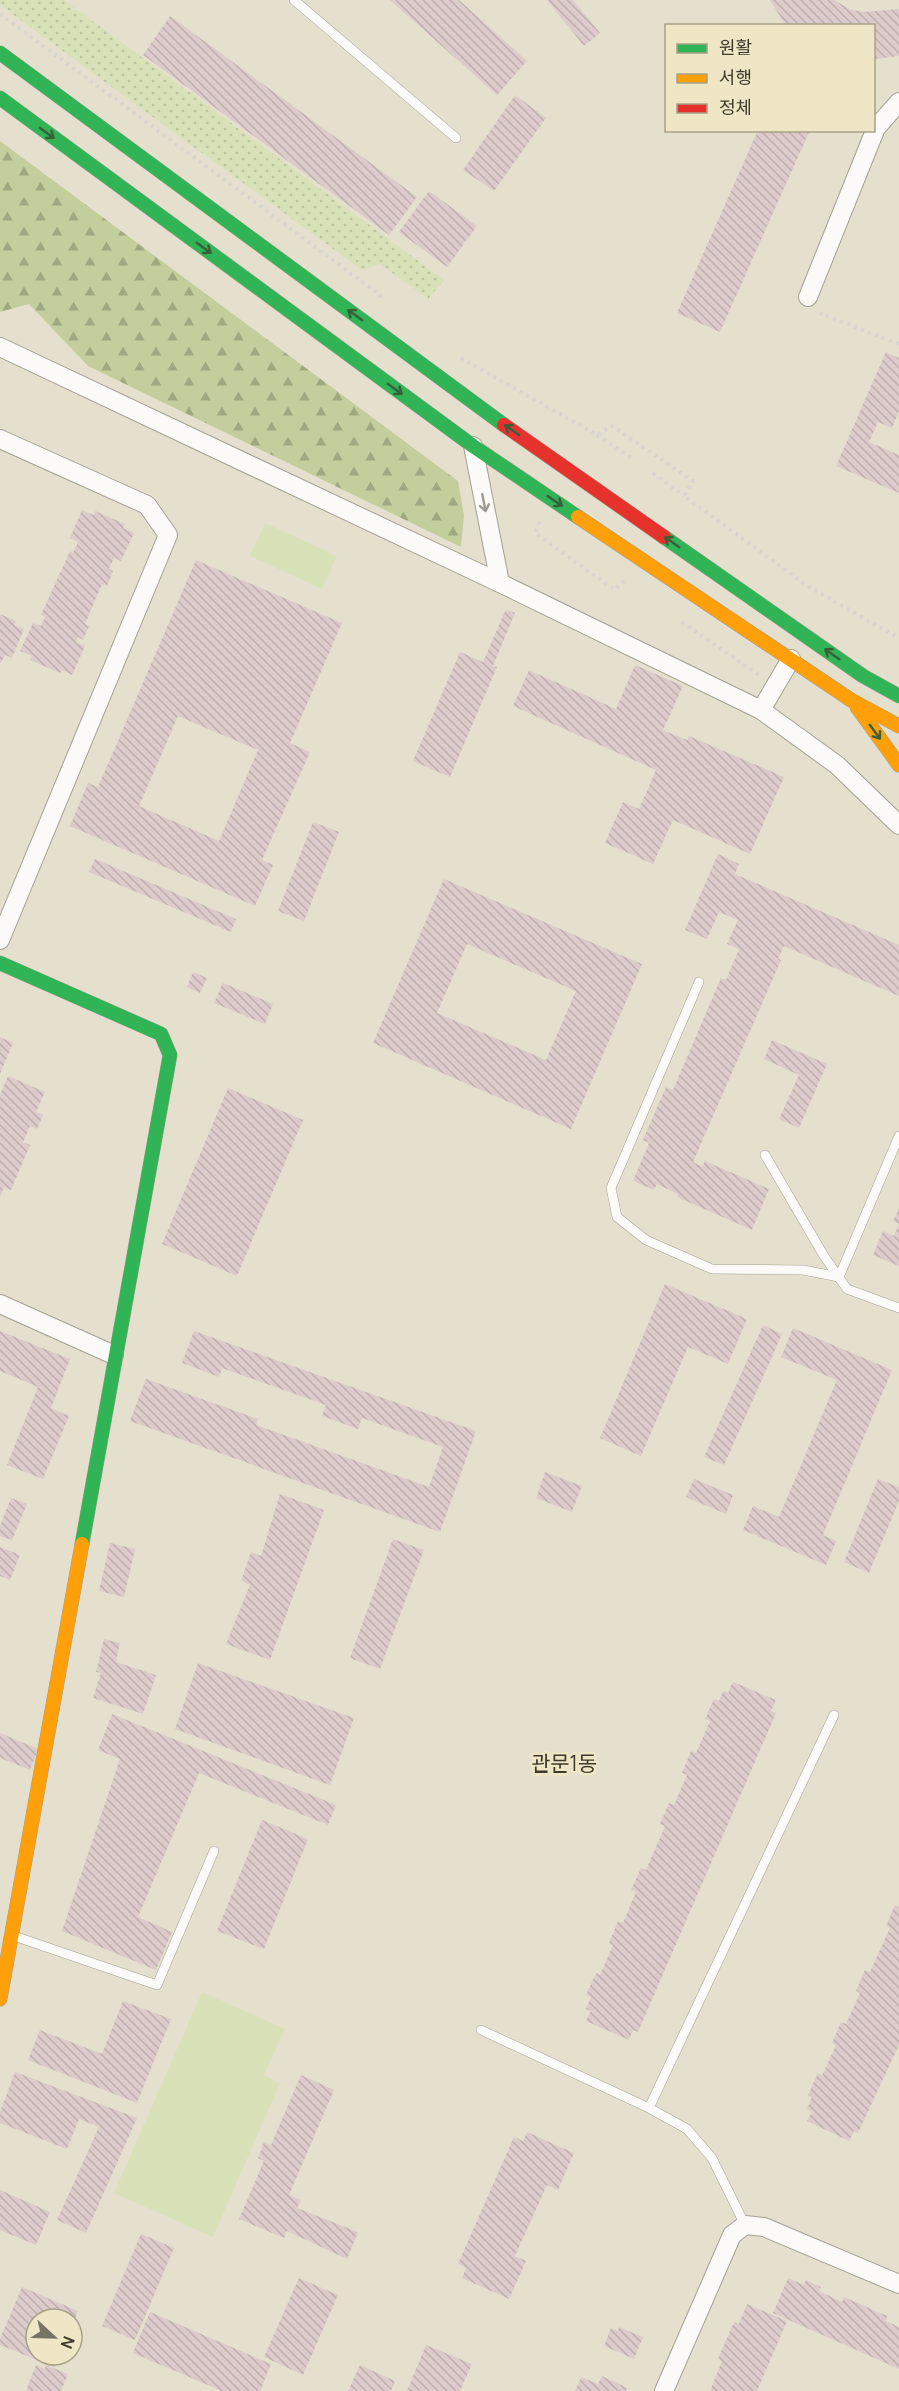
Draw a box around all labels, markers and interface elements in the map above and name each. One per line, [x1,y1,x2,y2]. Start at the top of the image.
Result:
legend [665,24,875,132]
text: 원활 [719,35,752,59]
text: 서행 [719,65,752,89]
text: 정체 [719,95,752,119]
one-way arrow [39,126,55,139]
one-way arrow [196,242,212,254]
one-way arrow [348,309,364,321]
one-way arrow [387,382,403,395]
one-way arrow [505,424,521,436]
one-way arrow [479,493,490,513]
one-way arrow [546,494,563,507]
one-way arrow [664,536,681,548]
one-way arrow [824,648,840,660]
one-way arrow [869,724,881,740]
district label: 관문1동 [531,1749,597,1777]
north arrow [24,2307,84,2367]
text: N [56,2333,80,2352]

